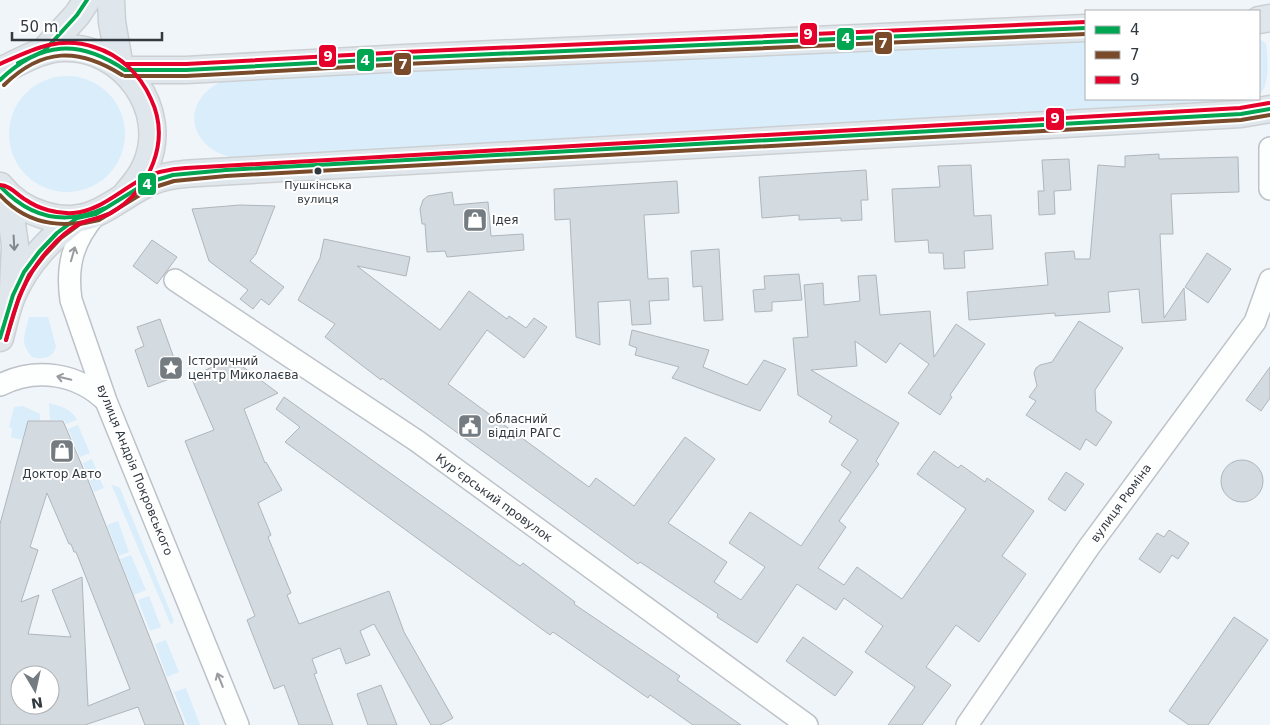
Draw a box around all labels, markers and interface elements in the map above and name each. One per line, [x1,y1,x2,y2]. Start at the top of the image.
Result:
scale bar [12,10,162,42]
legend [1085,10,1260,100]
text: 50 m [20,18,58,36]
text: 4 [1130,21,1140,39]
line badge: 9 [799,22,818,46]
text: 9 [803,26,813,42]
line badge: 4 [836,27,855,51]
text: 4 [841,30,851,46]
line badge: 7 [874,31,893,55]
text: 7 [878,35,888,51]
line badge: 9 [318,44,337,68]
text: 7 [1130,46,1140,64]
text: 9 [323,48,333,64]
line badge: 4 [356,48,375,72]
text: 4 [360,52,370,68]
line badge: 7 [393,52,412,76]
text: 7 [398,56,408,72]
text: 9 [1130,71,1140,89]
line badge: 9 [1045,107,1065,131]
text: 9 [1050,110,1060,126]
marker: Пушкінська вулиця [313,166,323,176]
line badge: 4 [137,172,157,196]
text: 4 [142,176,152,192]
place label: Пушкінська вулиця [284,179,352,206]
shop icon: Ідея [462,207,488,233]
place label: Ідея [492,213,518,227]
one-way arrow [10,235,19,251]
one-way arrow [69,246,78,262]
place label: Історичний центр Миколаєва [188,354,299,382]
place icon: Історичний центр Миколаєва [158,355,184,381]
one-way arrow [57,372,73,382]
street label: вулиця Андрія Покровського [94,383,176,557]
place label: обласний відділ РАГС [488,412,561,440]
public building icon: обласний відділ РАГС [457,413,483,439]
shop icon: Доктор Авто [49,438,75,464]
street label: Курʼєрський провулок [433,451,555,545]
street label: вулиця Рюміна [1088,461,1154,545]
place label: Доктор Авто [22,467,102,481]
north arrow [10,665,60,715]
one-way arrow [215,673,224,688]
text: N [30,694,44,712]

